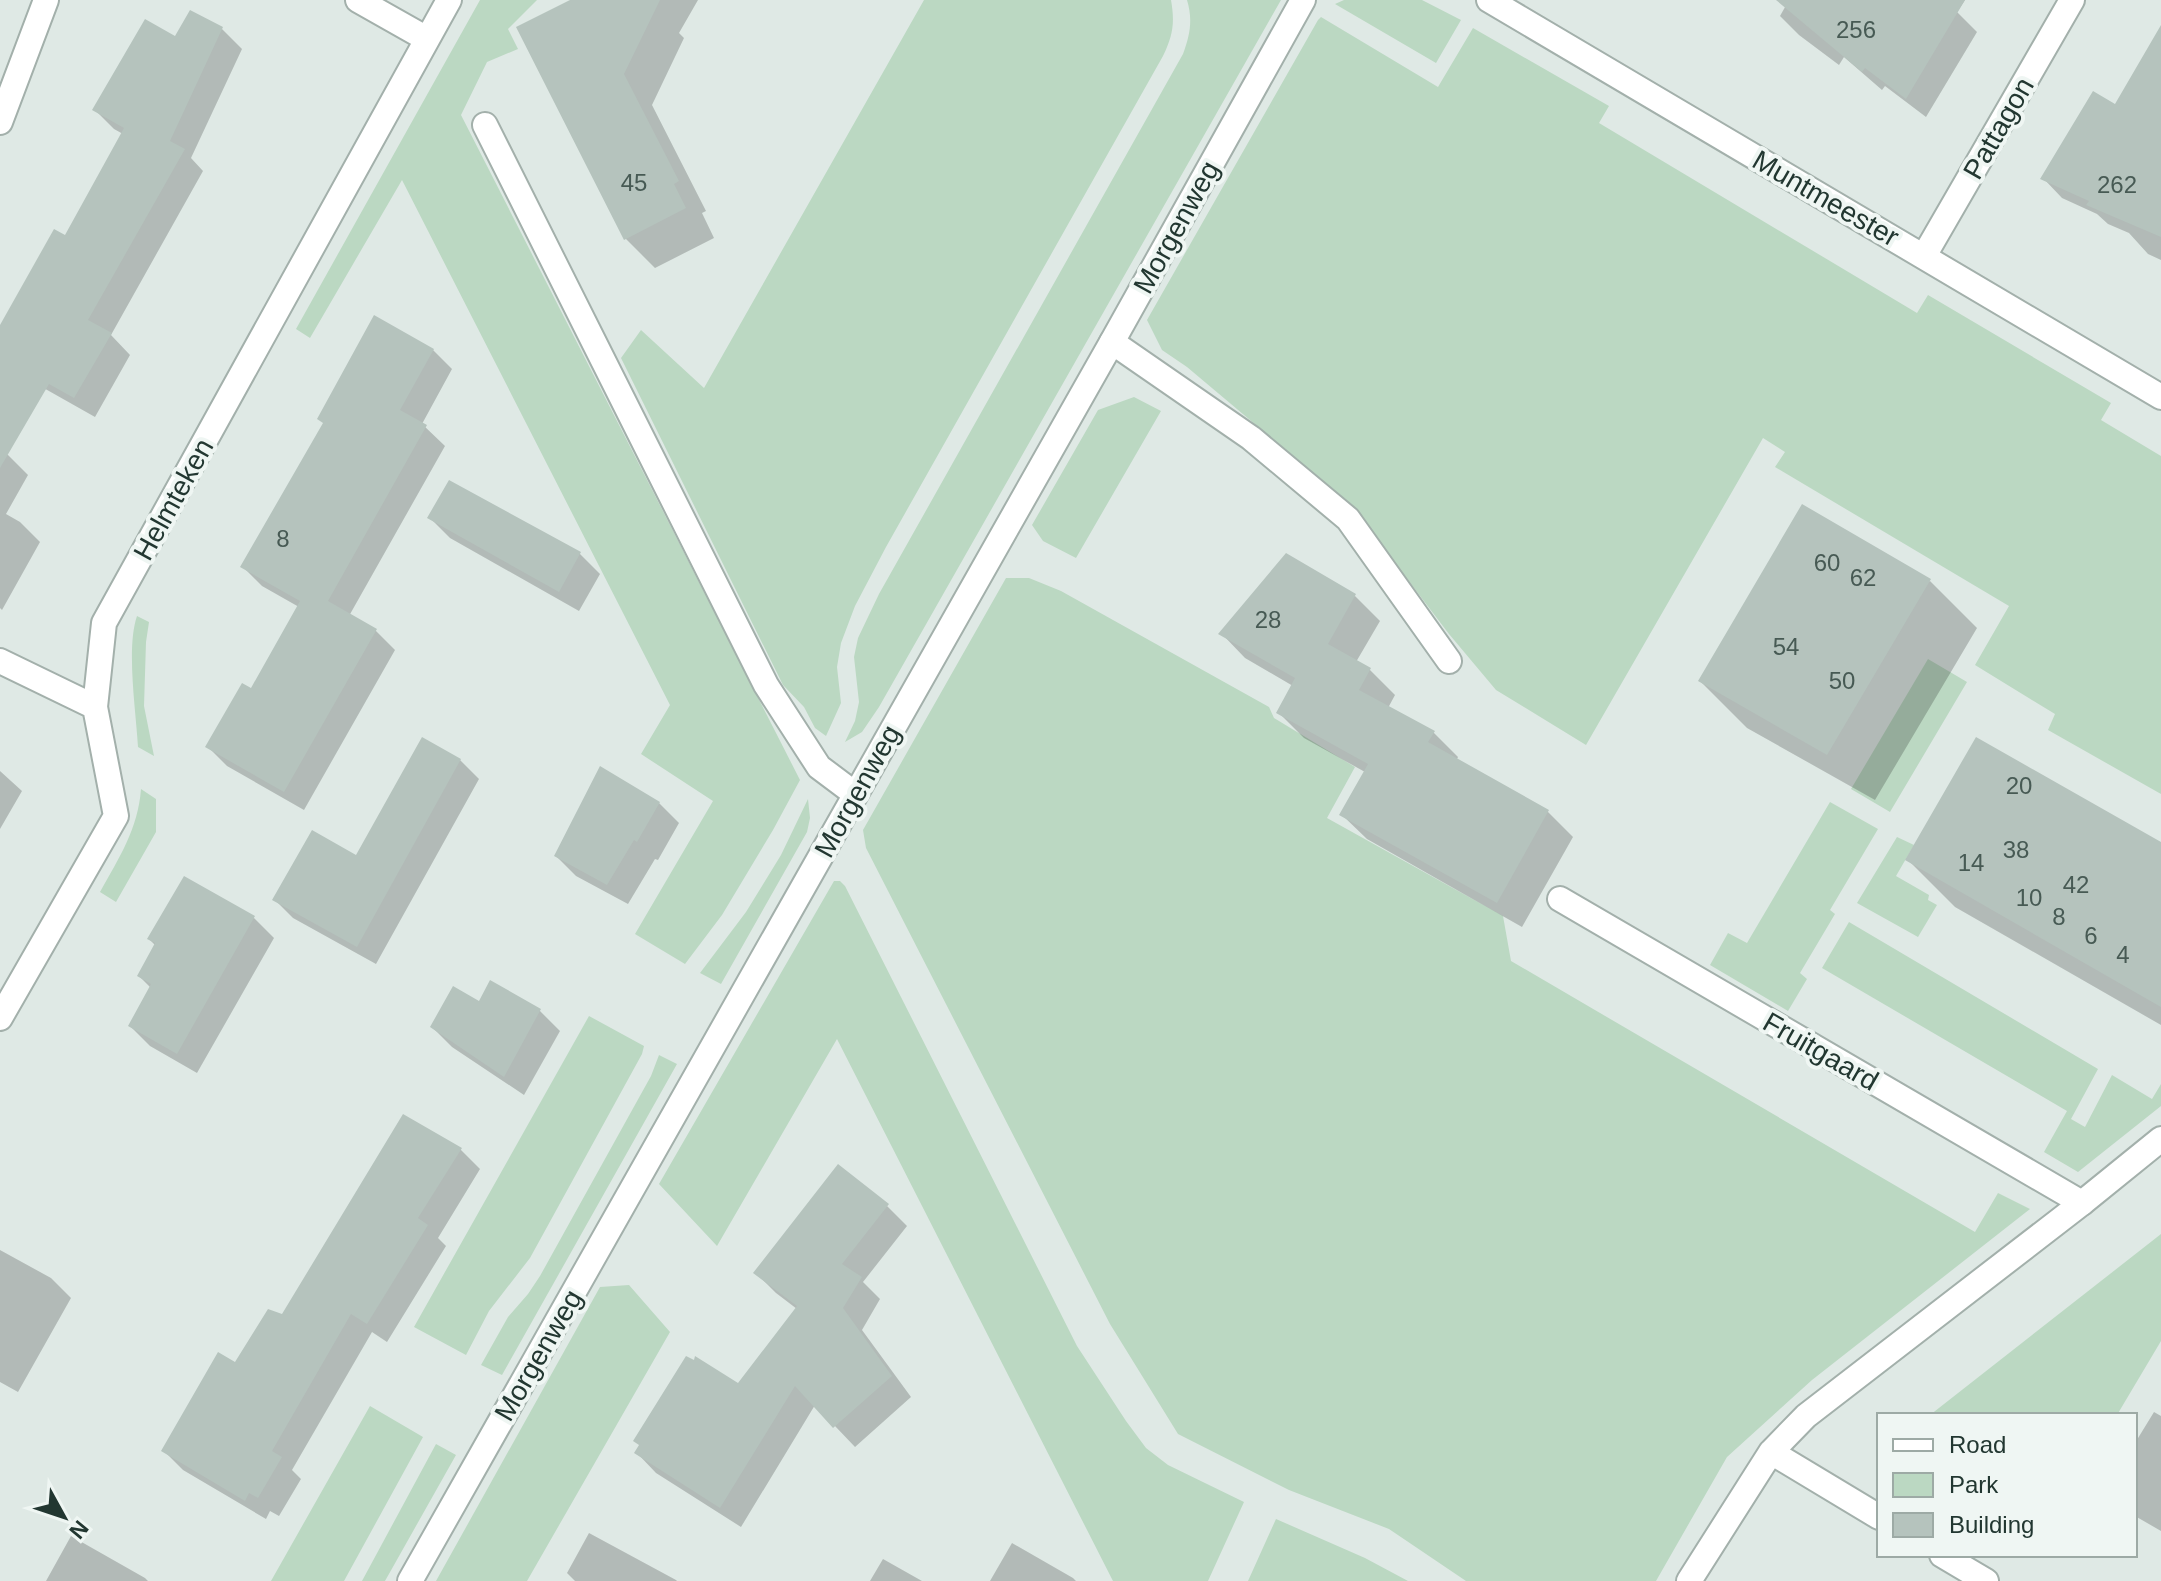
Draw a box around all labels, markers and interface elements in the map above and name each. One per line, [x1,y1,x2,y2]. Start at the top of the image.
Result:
house number: 256 [1836,16,1876,43]
street label: Pattagon [1957,72,2040,185]
street label: Muntmeester [1747,144,1904,253]
street label: Morgenweg [1127,156,1225,299]
house number: 45 [621,169,647,196]
house number: 262 [2097,171,2137,198]
street label: Helmteken [127,433,219,565]
house number: 8 [276,525,290,552]
house number: 60 [1814,549,1840,576]
house number: 62 [1850,564,1876,591]
house number: 28 [1255,606,1281,633]
house number: 54 [1773,633,1799,660]
house number: 50 [1829,667,1855,694]
street label: Morgenweg [808,720,906,863]
house number: 20 [2006,772,2032,799]
house number: 38 [2003,836,2029,863]
house number: 14 [1958,849,1984,876]
house number: 42 [2063,871,2089,898]
house number: 10 [2016,884,2042,911]
house number: 8 [2052,903,2066,930]
house number: 6 [2084,922,2098,949]
house number: 4 [2116,941,2130,968]
street label: Fruitgaard [1758,1006,1884,1097]
street label: Morgenweg [488,1284,588,1426]
legend [1877,1413,2137,1557]
text: Road [1949,1431,2006,1458]
text: Park [1949,1471,1999,1498]
north arrow [24,1477,104,1557]
text: Building [1949,1511,2034,1538]
text: N [64,1515,94,1544]

